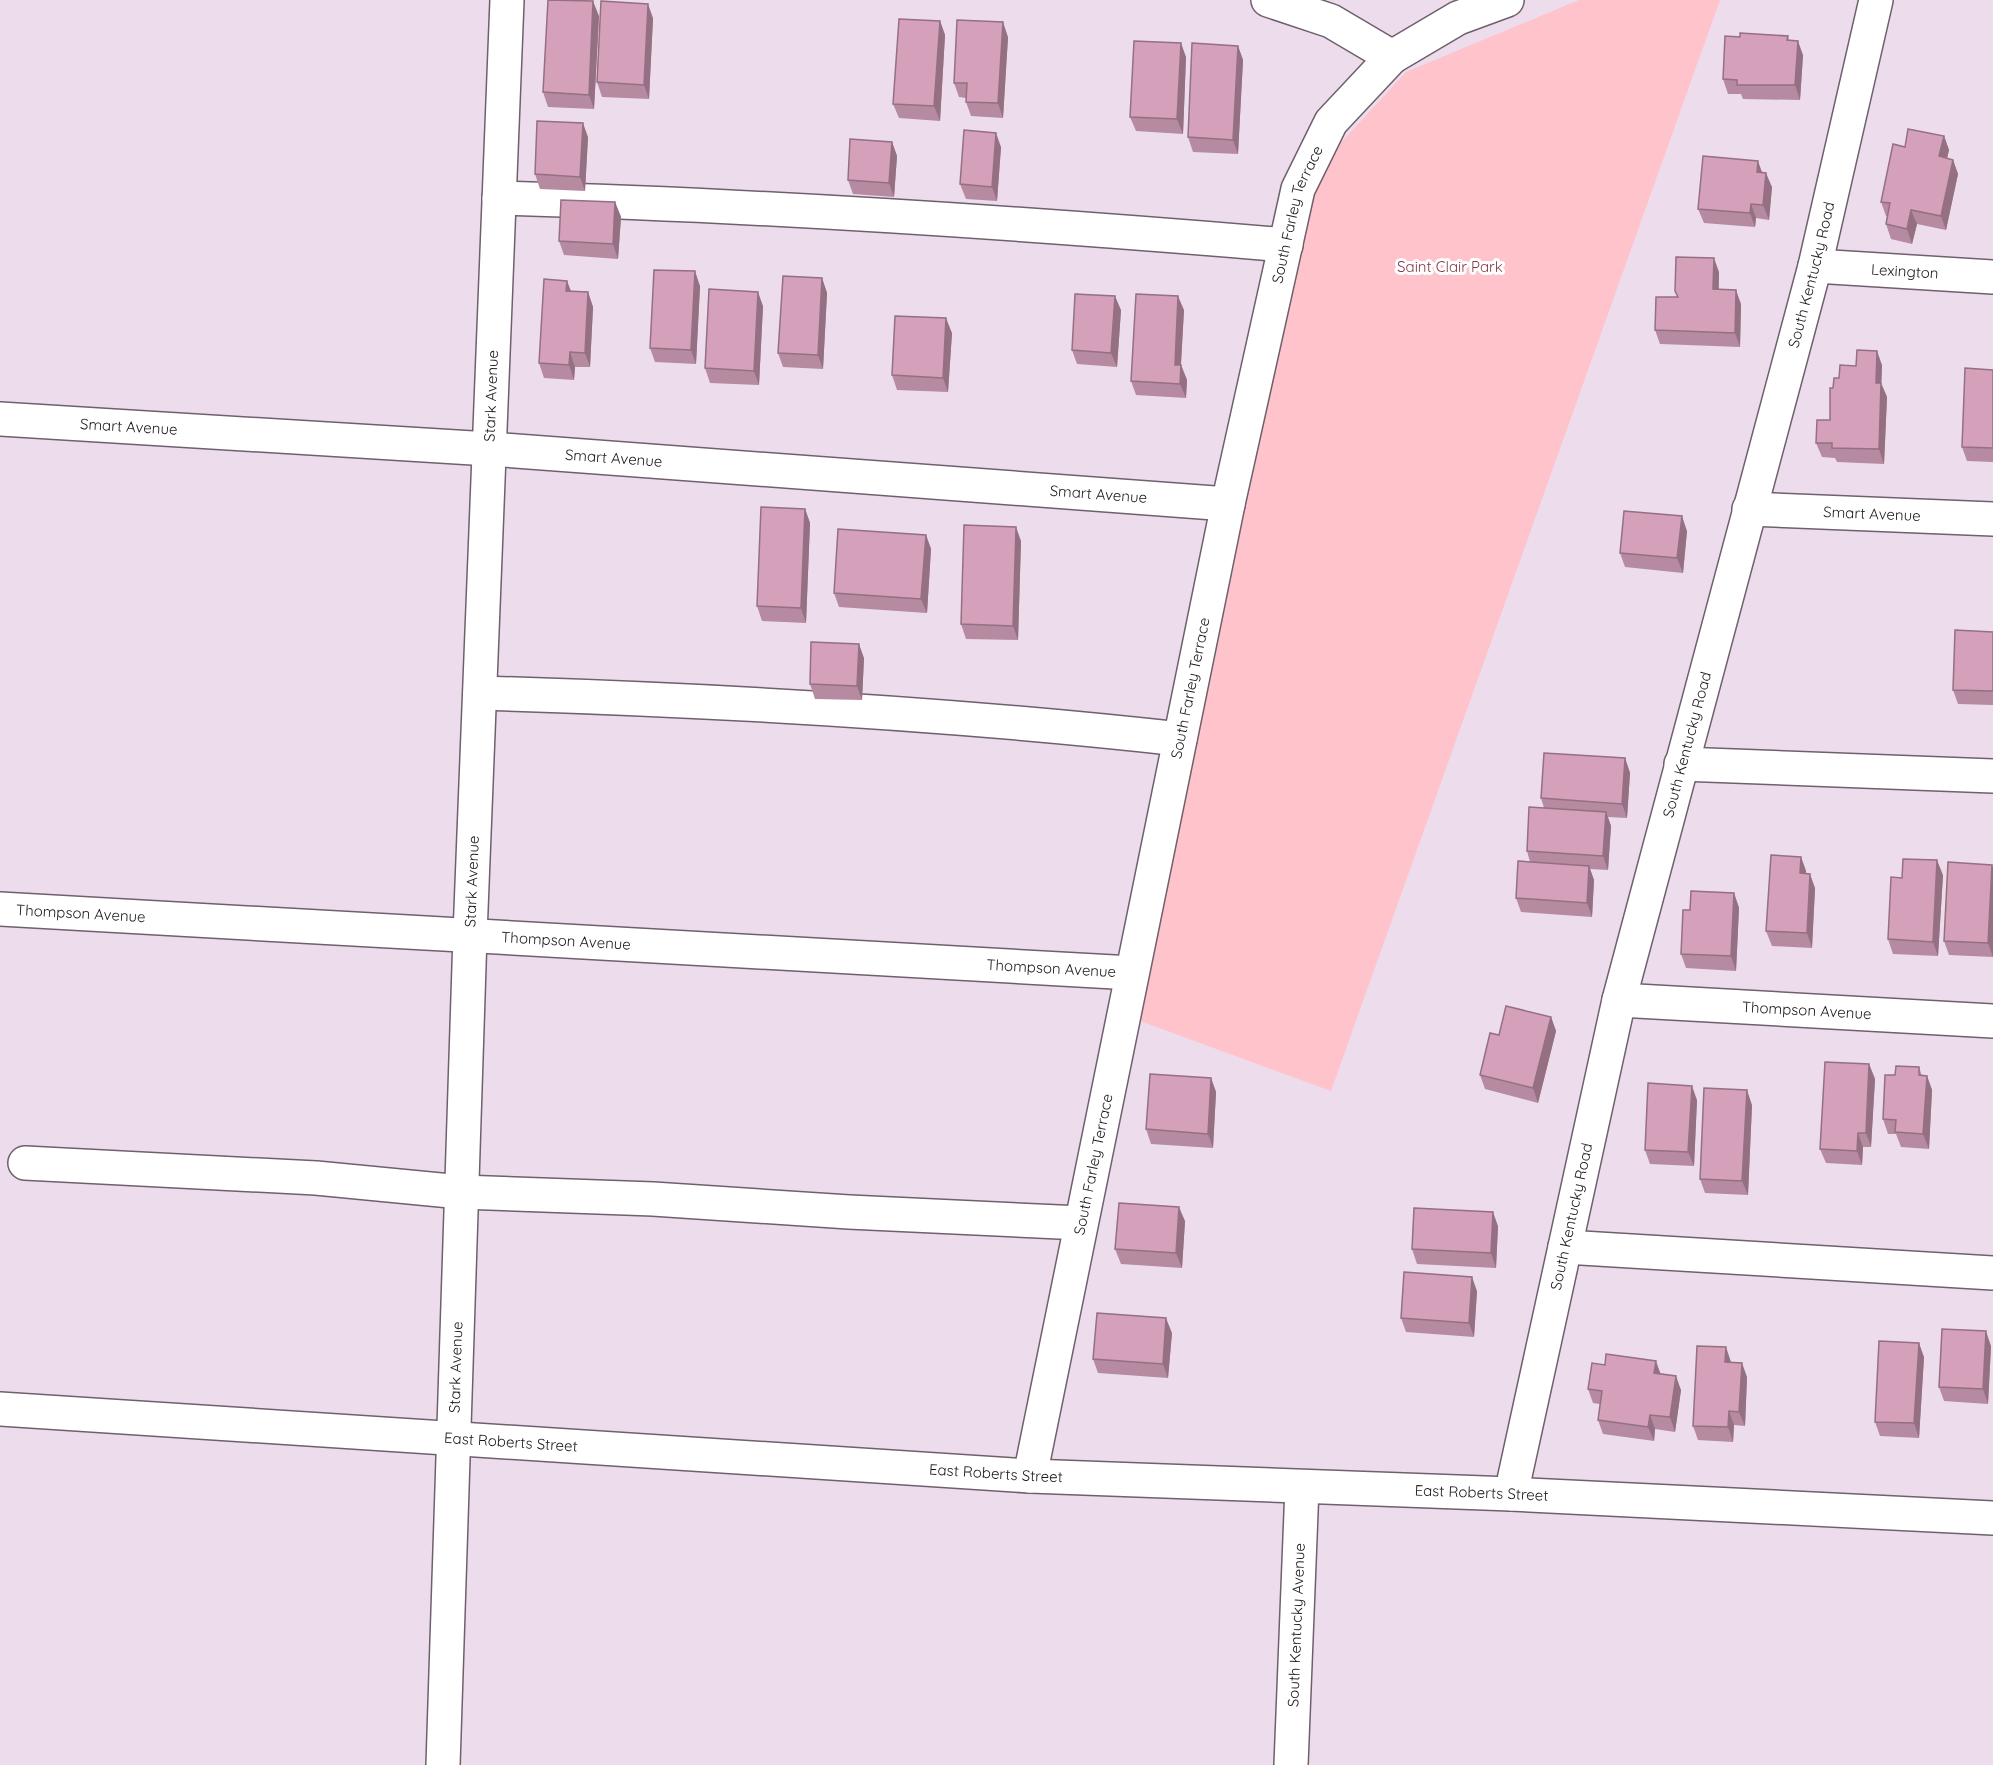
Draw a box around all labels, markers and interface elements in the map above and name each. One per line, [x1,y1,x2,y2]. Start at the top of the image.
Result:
street label: South Farley Terrace [1267,142,1327,285]
street label: South Kentucky Road [1784,200,1838,350]
park label: Saint Clair Park [1397,257,1503,276]
street label: Lexington [1871,259,1939,283]
street label: Stark Avenue [480,350,502,442]
street label: Smart Avenue [80,414,178,439]
street label: Smart Avenue [564,445,663,471]
street label: Smart Avenue [1049,481,1148,507]
street label: Smart Avenue [1823,502,1921,525]
street label: South Farley Terrace [1166,616,1214,760]
street label: South Kentucky Road [1658,670,1715,819]
street label: Stark Avenue [460,835,483,928]
street label: Thompson Avenue [16,900,146,926]
street label: Thompson Avenue [501,927,631,954]
street label: Thompson Avenue [986,955,1117,981]
street label: Thompson Avenue [1741,997,1872,1023]
street label: South Farley Terrace [1069,1092,1117,1237]
street label: South Kentucky Road [1546,1141,1596,1292]
street label: Stark Avenue [444,1321,466,1413]
street label: East Roberts Street [444,1428,578,1456]
street label: East Roberts Street [929,1459,1063,1486]
street label: East Roberts Street [1414,1480,1549,1505]
street label: South Kentucky Avenue [1283,1543,1309,1708]

